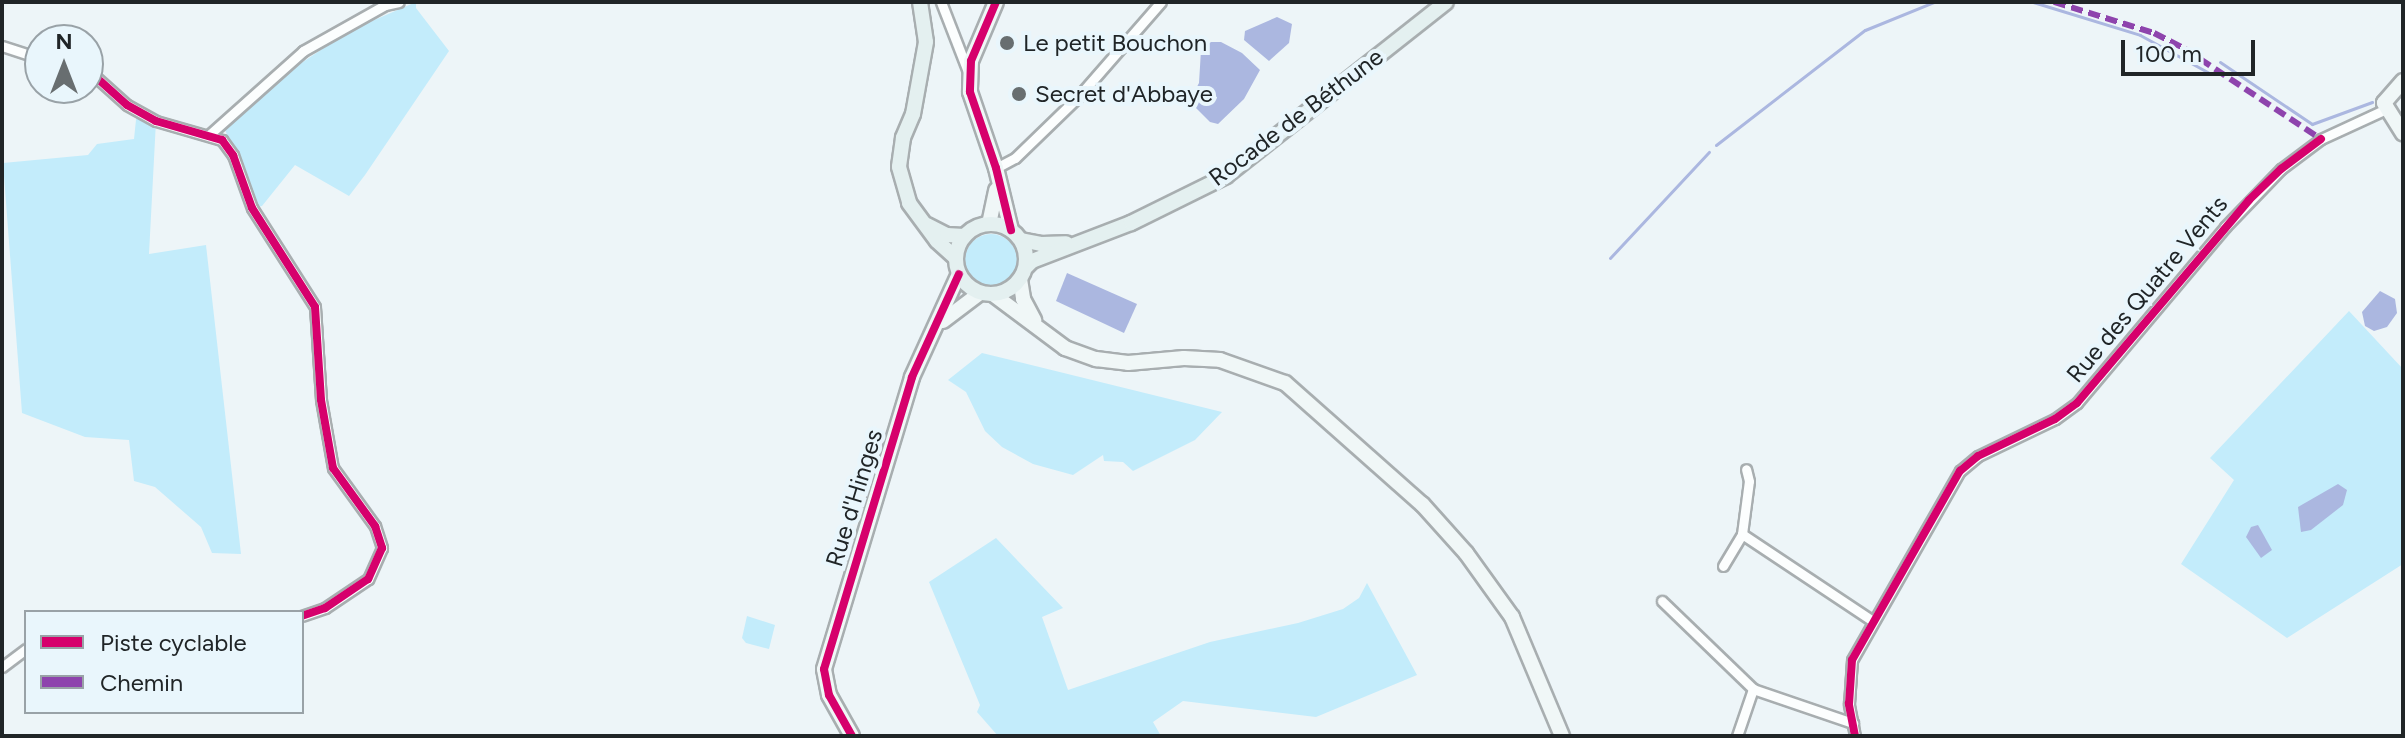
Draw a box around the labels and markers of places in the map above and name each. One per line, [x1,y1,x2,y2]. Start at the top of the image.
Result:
place label: Le petit Bouchon [1023,29,1207,57]
marker: Le petit Bouchon [998,34,1016,52]
place label: Secret d'Abbaye [1035,80,1213,108]
marker: Secret d'Abbaye [1010,85,1028,103]

